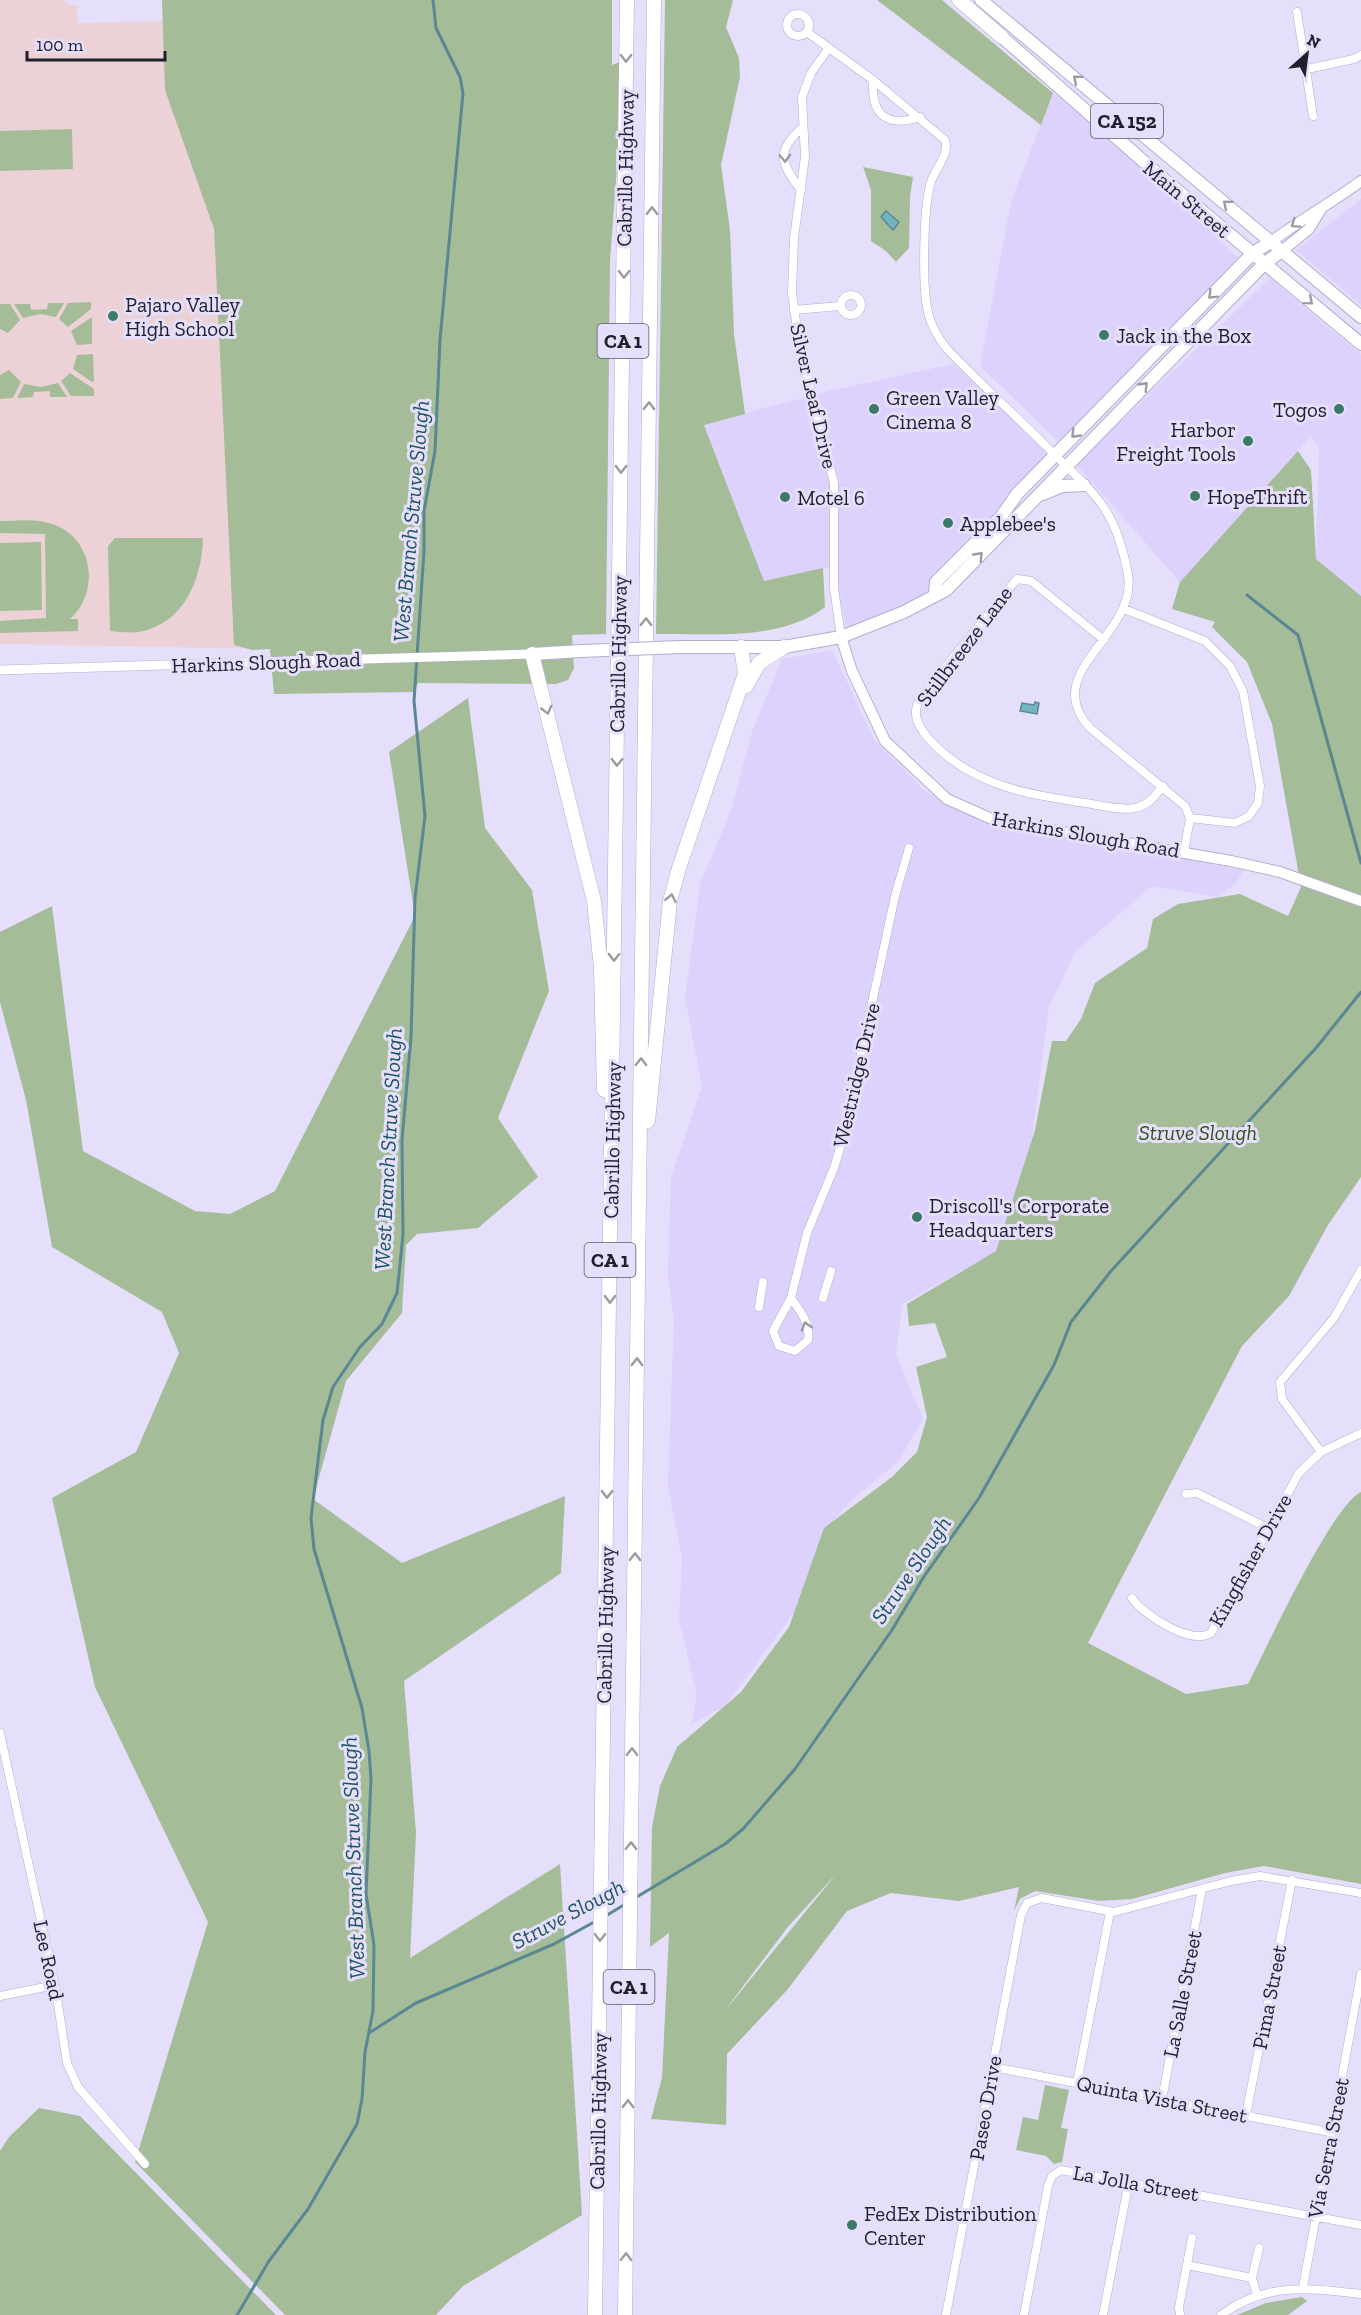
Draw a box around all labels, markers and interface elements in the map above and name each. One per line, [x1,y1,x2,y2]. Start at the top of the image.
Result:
scale bar [27,24,165,62]
north arrow [1277,24,1337,84]
text: N [1304,30,1324,52]
text: 100 m [36,34,84,56]
one-way arrow [620,54,633,63]
one-way arrow [1073,76,1084,87]
street label: Cabrillo Highway [611,89,639,247]
road number: CA 152 [1091,104,1163,138]
one-way arrow [779,154,791,163]
street label: Main Street [1138,155,1236,243]
one-way arrow [1223,200,1234,211]
one-way arrow [646,207,658,216]
one-way arrow [1291,217,1302,228]
one-way arrow [617,270,630,279]
one-way arrow [1208,289,1219,299]
place label: Pajaro Valley High School [125,292,240,341]
one-way arrow [1302,294,1313,305]
marker: Pajaro Valley High School [106,309,120,323]
street label: Silver Leaf Drive [785,321,843,471]
place label: Jack in the Box [1116,323,1251,348]
road number: CA 1 [598,324,648,358]
marker: Jack in the Box [1097,328,1111,342]
one-way arrow [1137,383,1148,394]
place label: Green Valley Cinema 8 [886,385,999,434]
place label: Togos [1273,397,1327,422]
water label: West Branch Struve Slough [387,399,435,643]
one-way arrow [643,402,655,411]
marker: Green Valley Cinema 8 [867,402,881,416]
marker: Togos [1332,402,1346,416]
place label: Harbor Freight Tools [1116,417,1236,466]
one-way arrow [1072,427,1083,438]
marker: Harbor Freight Tools [1241,434,1255,448]
one-way arrow [615,465,627,474]
place label: HopeThrift [1207,484,1308,509]
place label: Motel 6 [797,485,865,510]
marker: HopeThrift [1188,489,1202,503]
marker: Motel 6 [778,490,792,504]
place label: Applebee's [960,511,1056,536]
marker: Applebee's [941,516,955,530]
one-way arrow [971,553,982,564]
street label: Cabrillo Highway [604,575,632,733]
street label: Stillbreeze Lane [911,581,1017,711]
one-way arrow [640,618,652,627]
street label: Harkins Slough Road [171,646,362,678]
one-way arrow [540,704,552,715]
one-way arrow [611,757,623,766]
street label: Harkins Slough Road [990,805,1182,863]
one-way arrow [664,893,677,903]
one-way arrow [608,952,621,961]
street label: Westridge Drive [827,1000,885,1150]
water label: West Branch Struve Slough [368,1027,408,1271]
one-way arrow [634,1058,647,1067]
street label: Cabrillo Highway [598,1061,626,1219]
park label: Struve Slough [1139,1120,1257,1145]
place label: Driscoll's Corporate Headquarters [929,1193,1109,1242]
marker: Driscoll's Corporate Headquarters [910,1210,924,1224]
road number: CA 1 [584,1243,636,1277]
one-way arrow [604,1294,616,1303]
one-way arrow [801,1321,813,1332]
one-way arrow [631,1358,643,1367]
one-way arrow [601,1489,613,1498]
street label: Kingfisher Drive [1203,1489,1297,1631]
water label: Struve Slough [865,1511,957,1629]
street label: Cabrillo Highway [591,1546,619,1704]
one-way arrow [628,1553,641,1562]
water label: West Branch Struve Slough [335,1736,371,1980]
one-way arrow [626,1748,638,1757]
one-way arrow [625,1841,637,1850]
water label: Struve Slough [507,1873,629,1955]
street label: Lee Road [28,1918,70,2003]
street label: La Salle Street [1157,1928,1207,2060]
one-way arrow [594,1933,607,1942]
street label: Pima Street [1247,1942,1291,2052]
road number: CA 1 [604,1970,654,2004]
street label: Cabrillo Highway [584,2032,612,2190]
street label: Paseo Drive [963,2053,1007,2162]
street label: Quinta Vista Street [1074,2070,1250,2128]
street label: Via Serra Street [1302,2075,1354,2222]
one-way arrow [622,2099,634,2108]
street label: La Jolla Street [1071,2160,1201,2206]
place label: FedEx Distribution Center [864,2201,1036,2250]
marker: FedEx Distribution Center [845,2218,859,2232]
one-way arrow [619,2252,632,2261]

